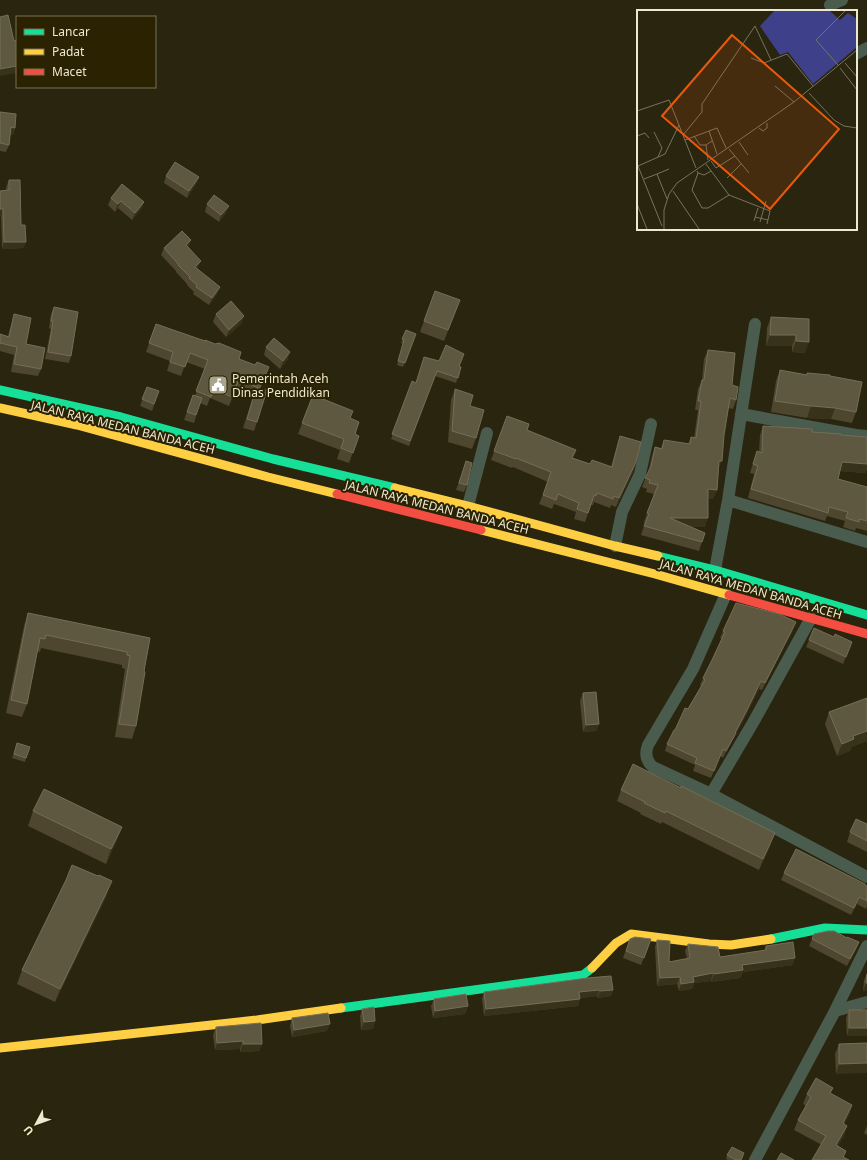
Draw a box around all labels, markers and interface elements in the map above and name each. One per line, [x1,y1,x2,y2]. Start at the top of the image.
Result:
inset map [637,10,857,230]
legend [16,16,156,88]
text: Lancar [52,23,90,40]
text: Padat [52,43,85,60]
text: Macet [52,63,87,80]
place label: Pemerintah Aceh Dinas Pendidikan [232,370,330,401]
public building icon: Pemerintah Aceh Dinas Pendidikan [207,374,229,396]
street label: JALAN RAYA MEDAN BANDA ACEH [28,396,217,458]
street label: JALAN RAYA MEDAN BANDA ACEH [342,476,531,538]
street label: JALAN RAYA MEDAN BANDA ACEH [657,555,844,623]
north arrow [16,1104,56,1144]
text: U [20,1123,36,1139]

